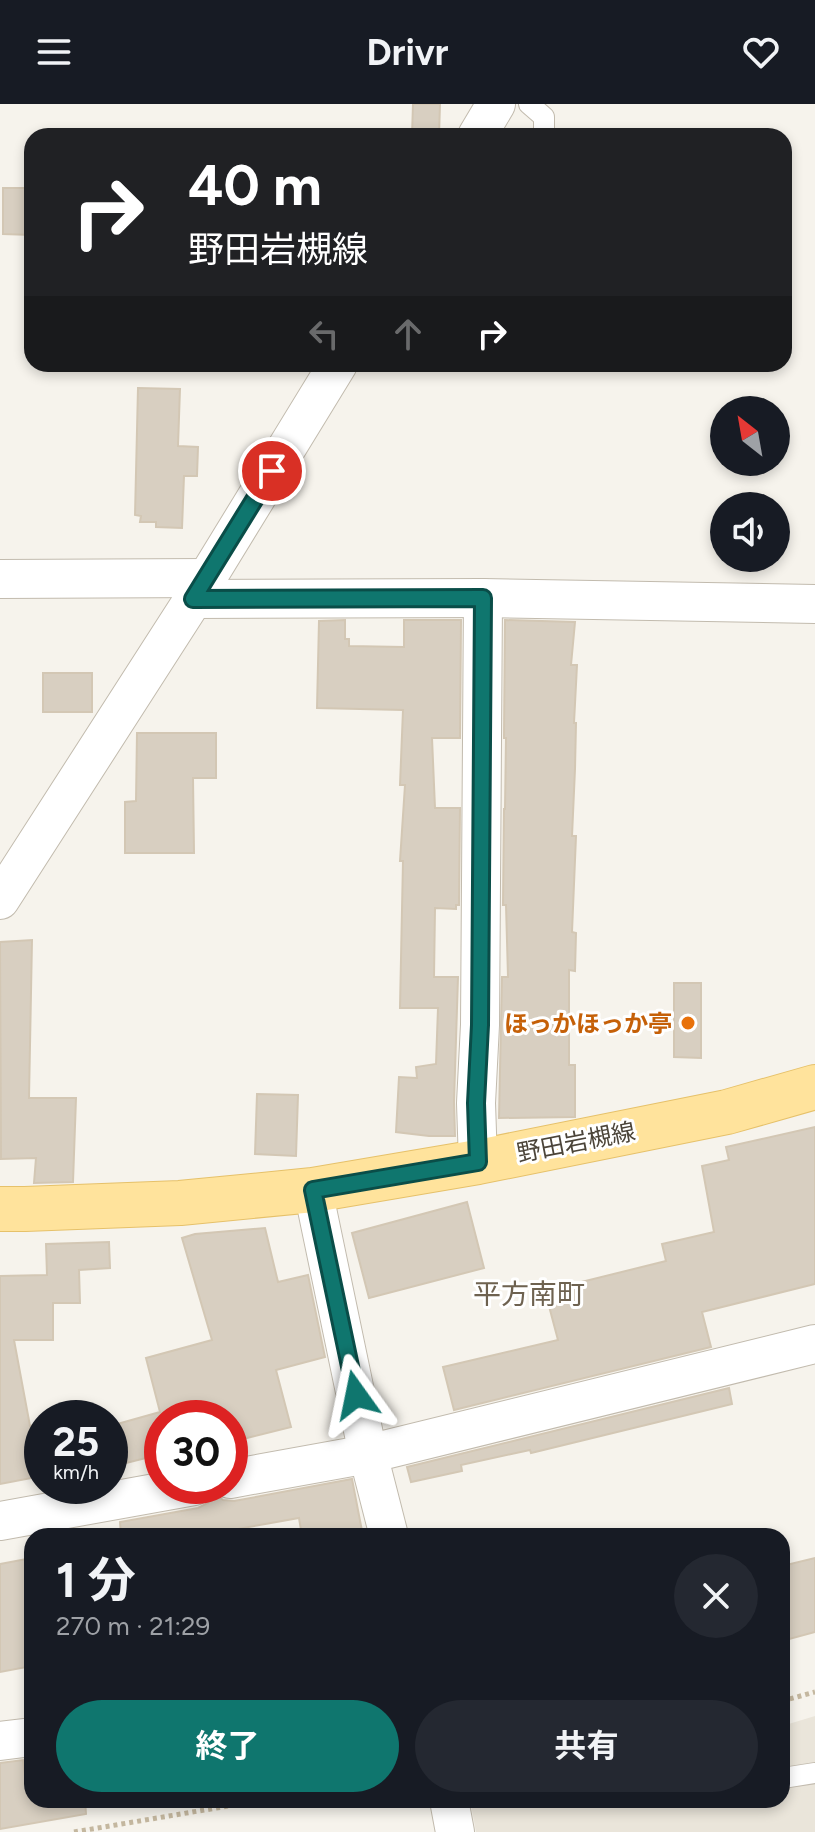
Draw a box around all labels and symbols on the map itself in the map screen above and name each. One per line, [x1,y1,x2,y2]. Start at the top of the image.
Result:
north arrow [710,396,790,476]
pin [238,437,306,505]
place label: ほっかほっか亭 [504,1009,672,1038]
marker: ほっかほっか亭 [679,1014,697,1032]
street label: 野田岩槻線 [514,1116,638,1168]
district label: 平方南町 [473,1277,585,1311]
position arrow [314,1353,398,1437]
speed limit sign: 30 [144,1400,248,1504]

